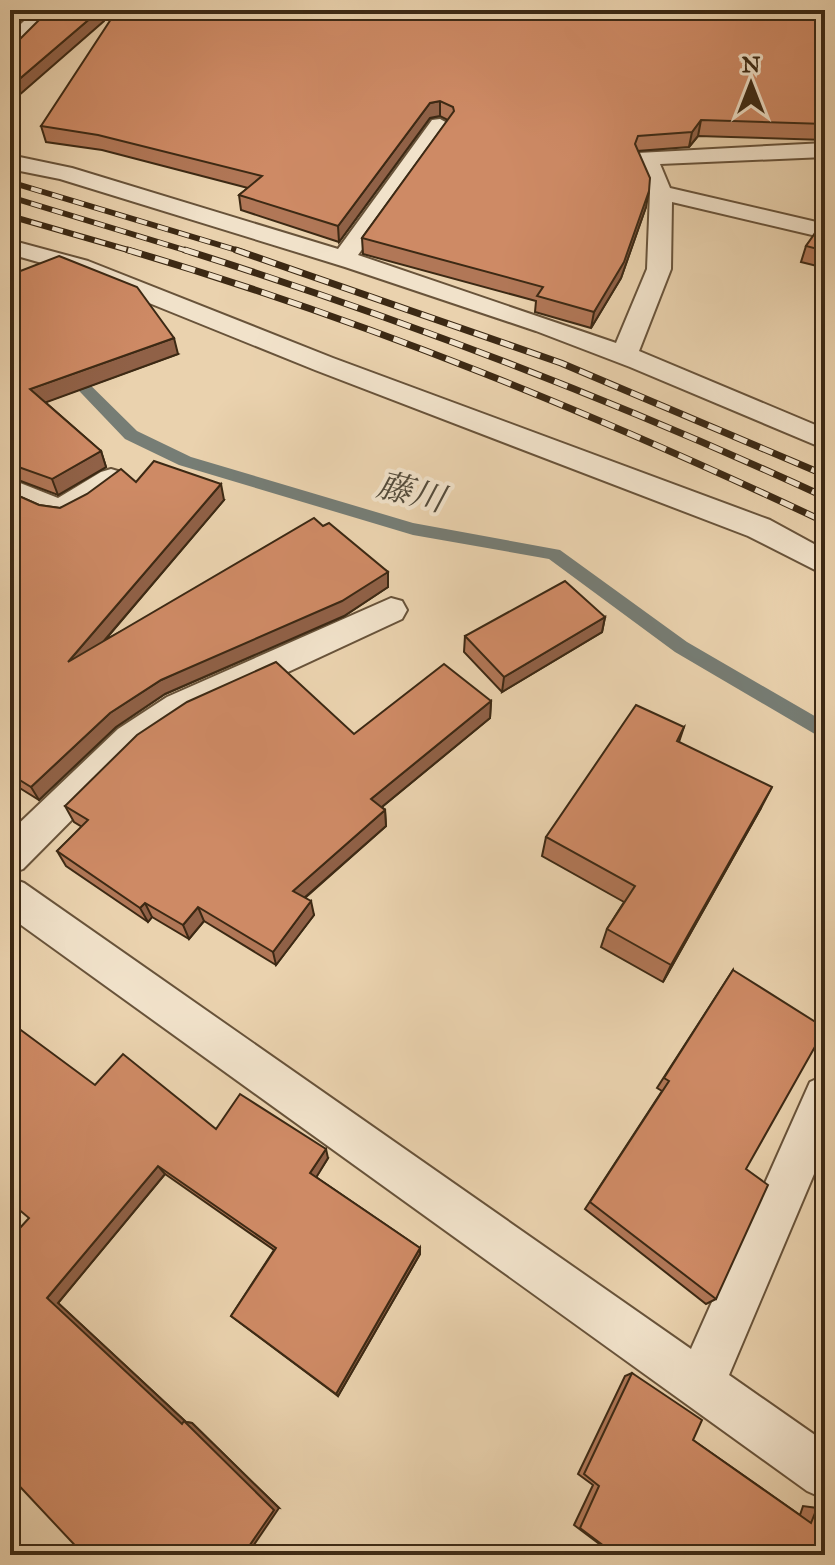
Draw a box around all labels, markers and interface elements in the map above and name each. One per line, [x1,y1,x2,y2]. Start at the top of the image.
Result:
north arrow [711,44,791,124]
text: N [742,51,761,78]
water label: 藤川 [373,464,453,521]

